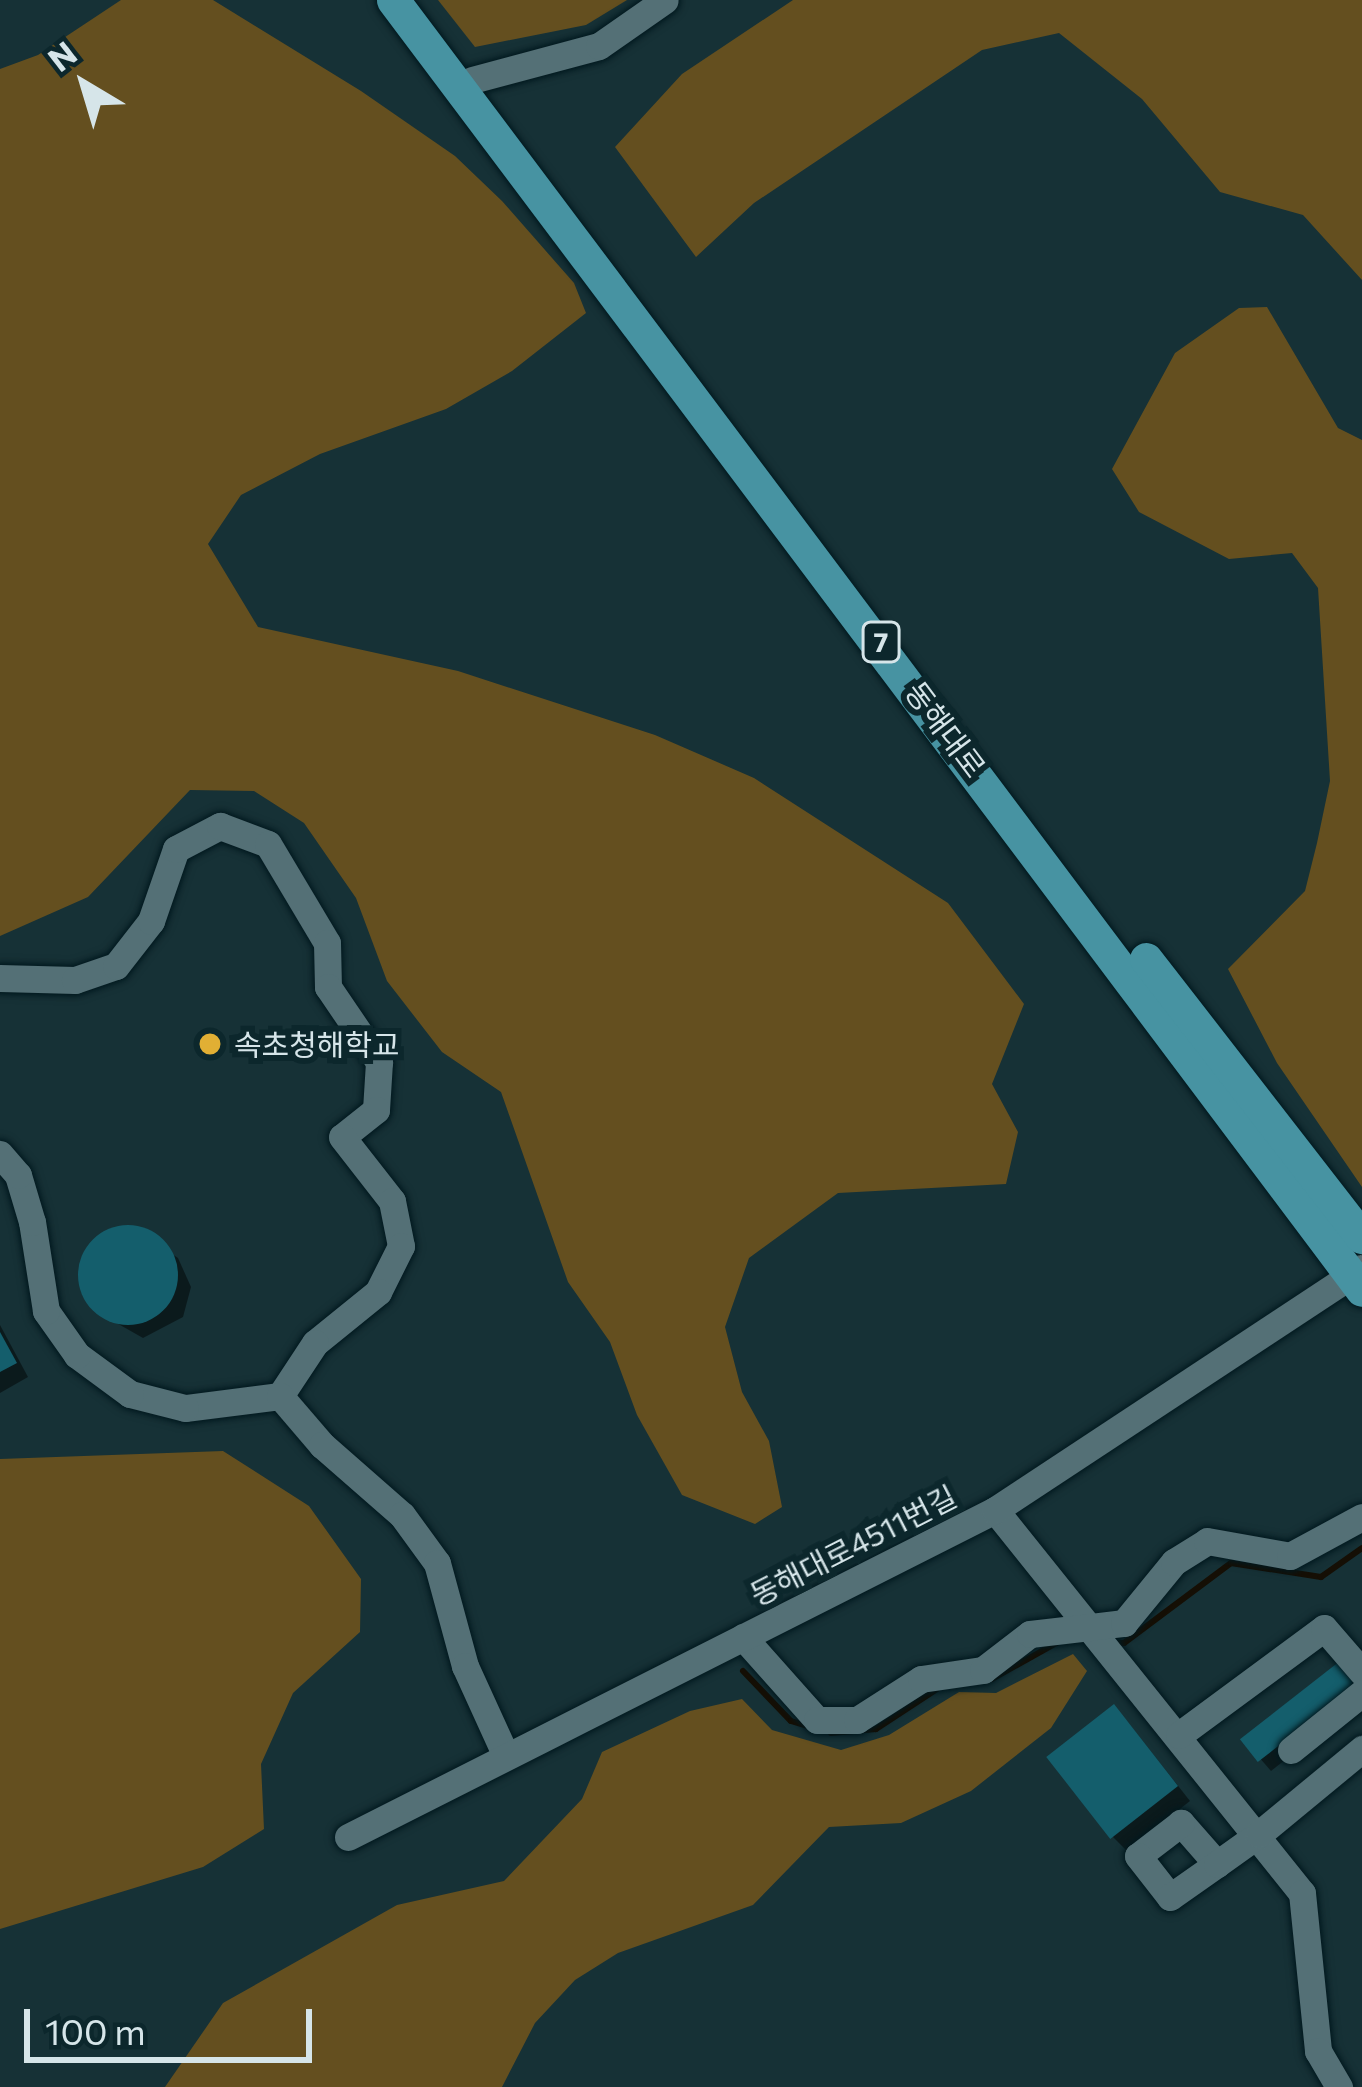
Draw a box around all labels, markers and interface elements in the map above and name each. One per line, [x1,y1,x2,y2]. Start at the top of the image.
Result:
north arrow [24,24,144,144]
text: N [39,31,84,79]
road number: 7 [860,621,902,663]
street label: 동해대로 [898,674,994,784]
place label: 속초청해학교 [234,1026,400,1062]
marker: 속초청해학교 [197,1031,223,1057]
street label: 동해대로4511번길 [744,1478,962,1612]
scale bar [30,1985,318,2059]
text: 100 m [45,2008,146,2052]

